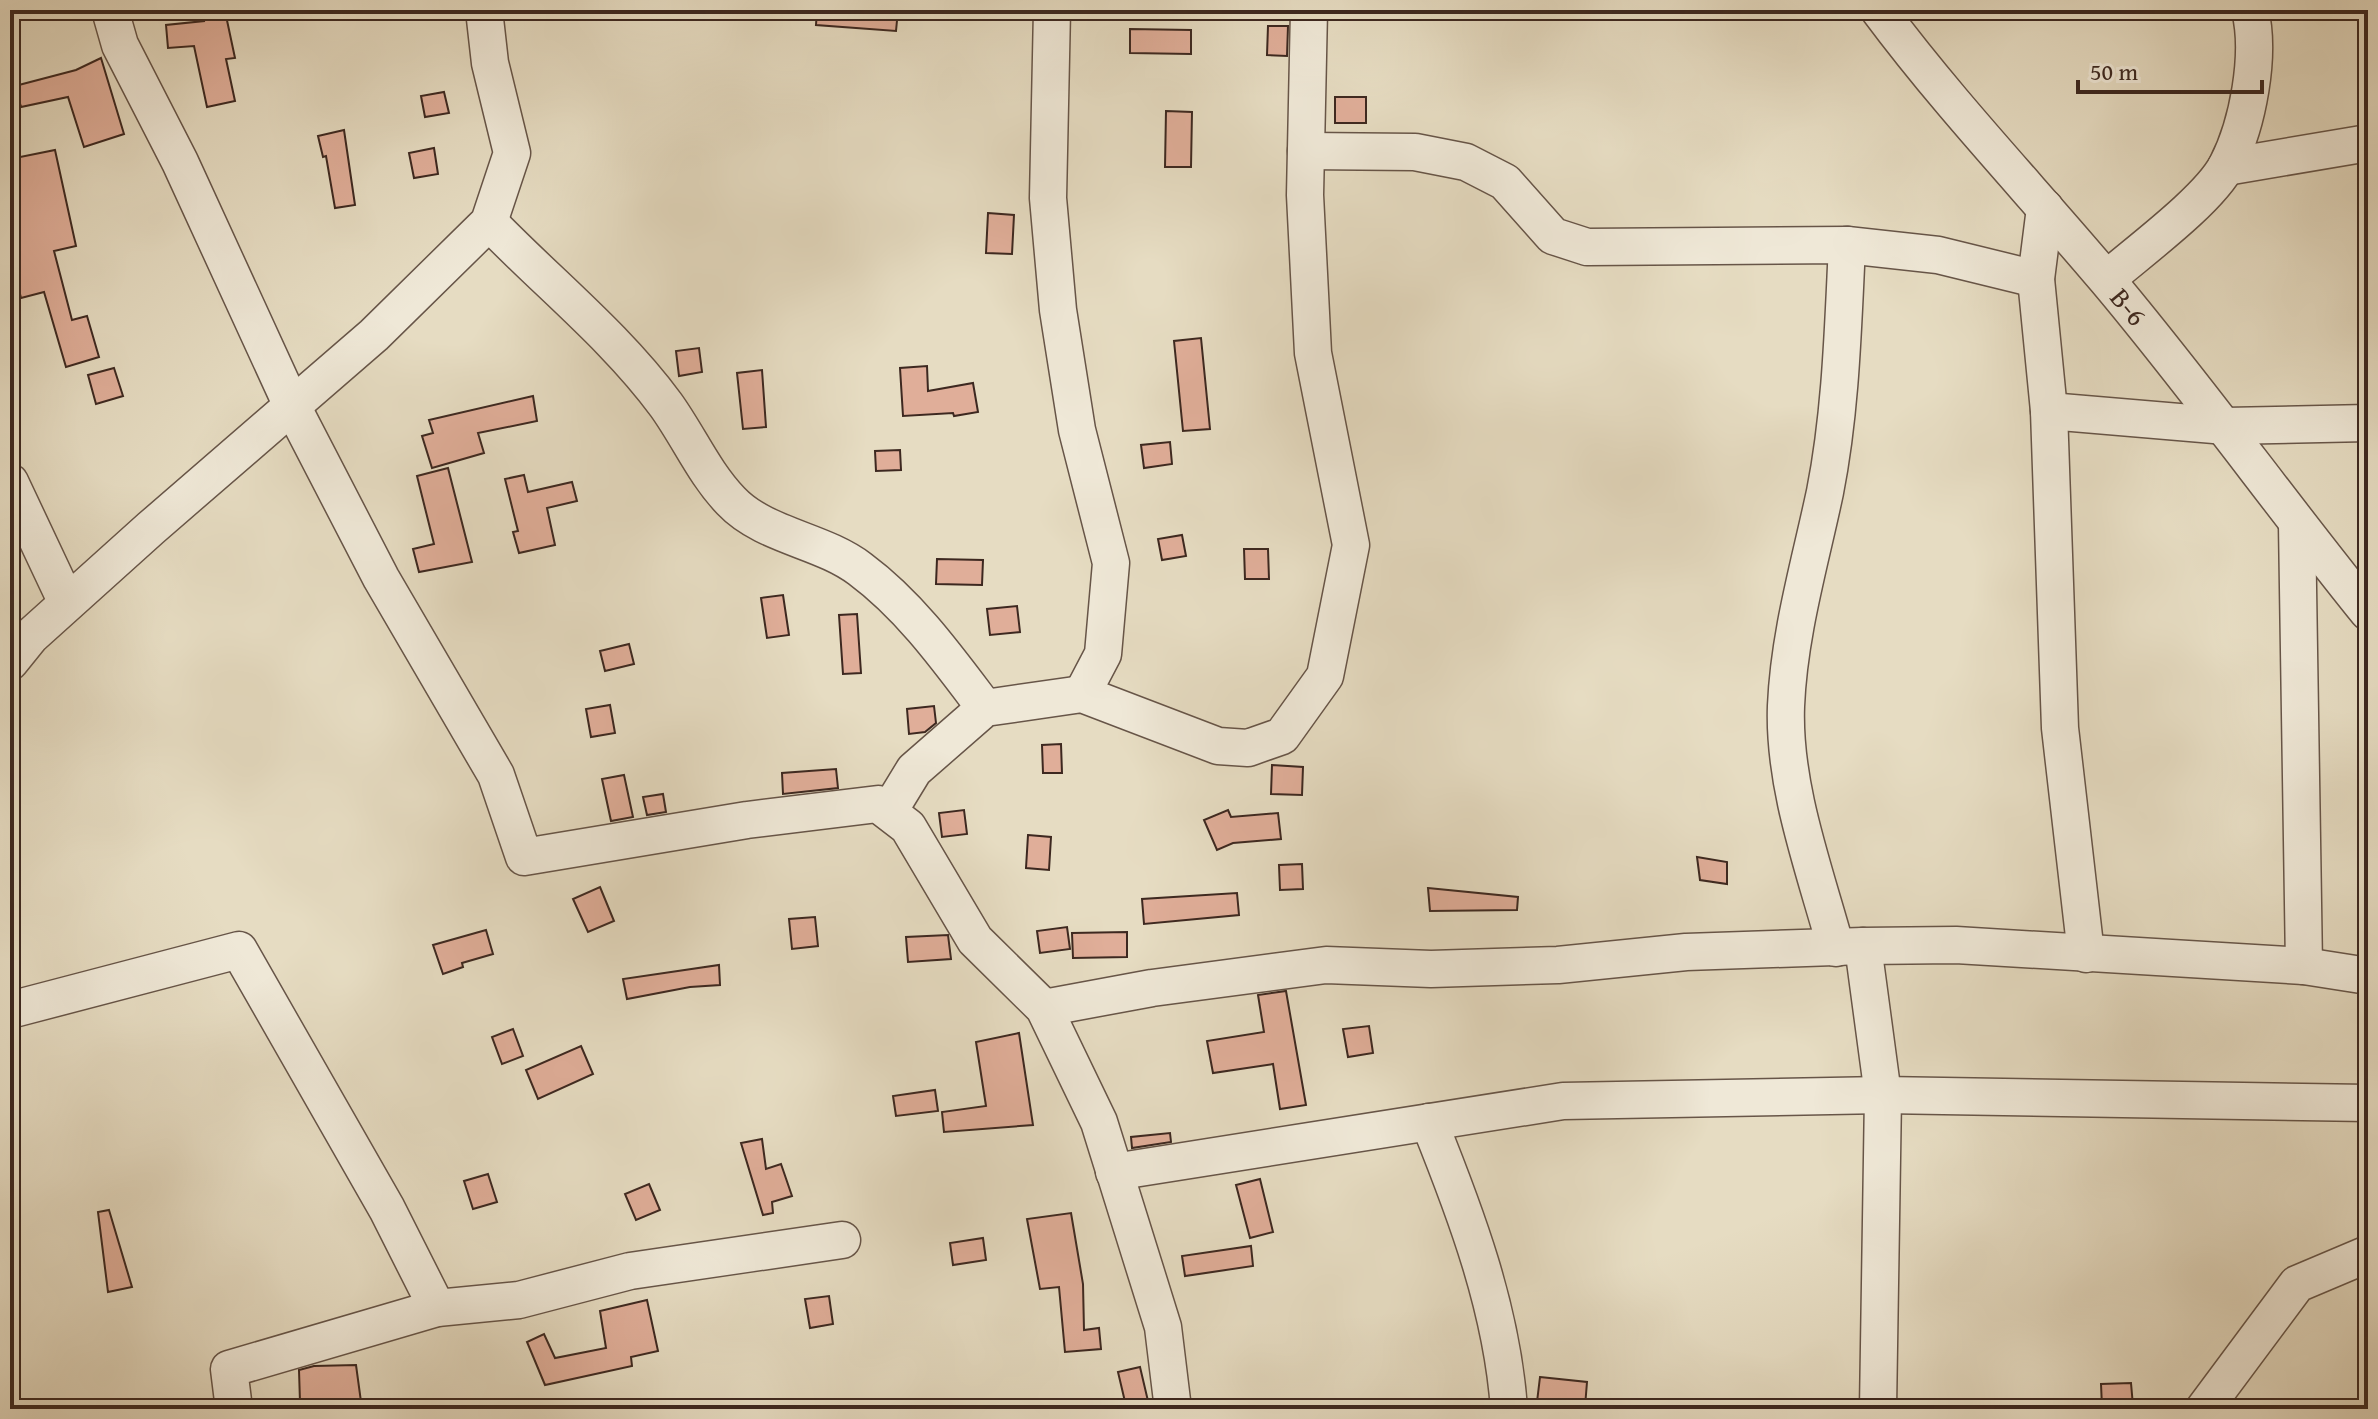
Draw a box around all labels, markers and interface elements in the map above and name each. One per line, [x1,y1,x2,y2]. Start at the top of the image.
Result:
scale bar [2078,44,2262,94]
text: 50 m [2090,54,2138,89]
street label: B-6 [2101,278,2158,334]

